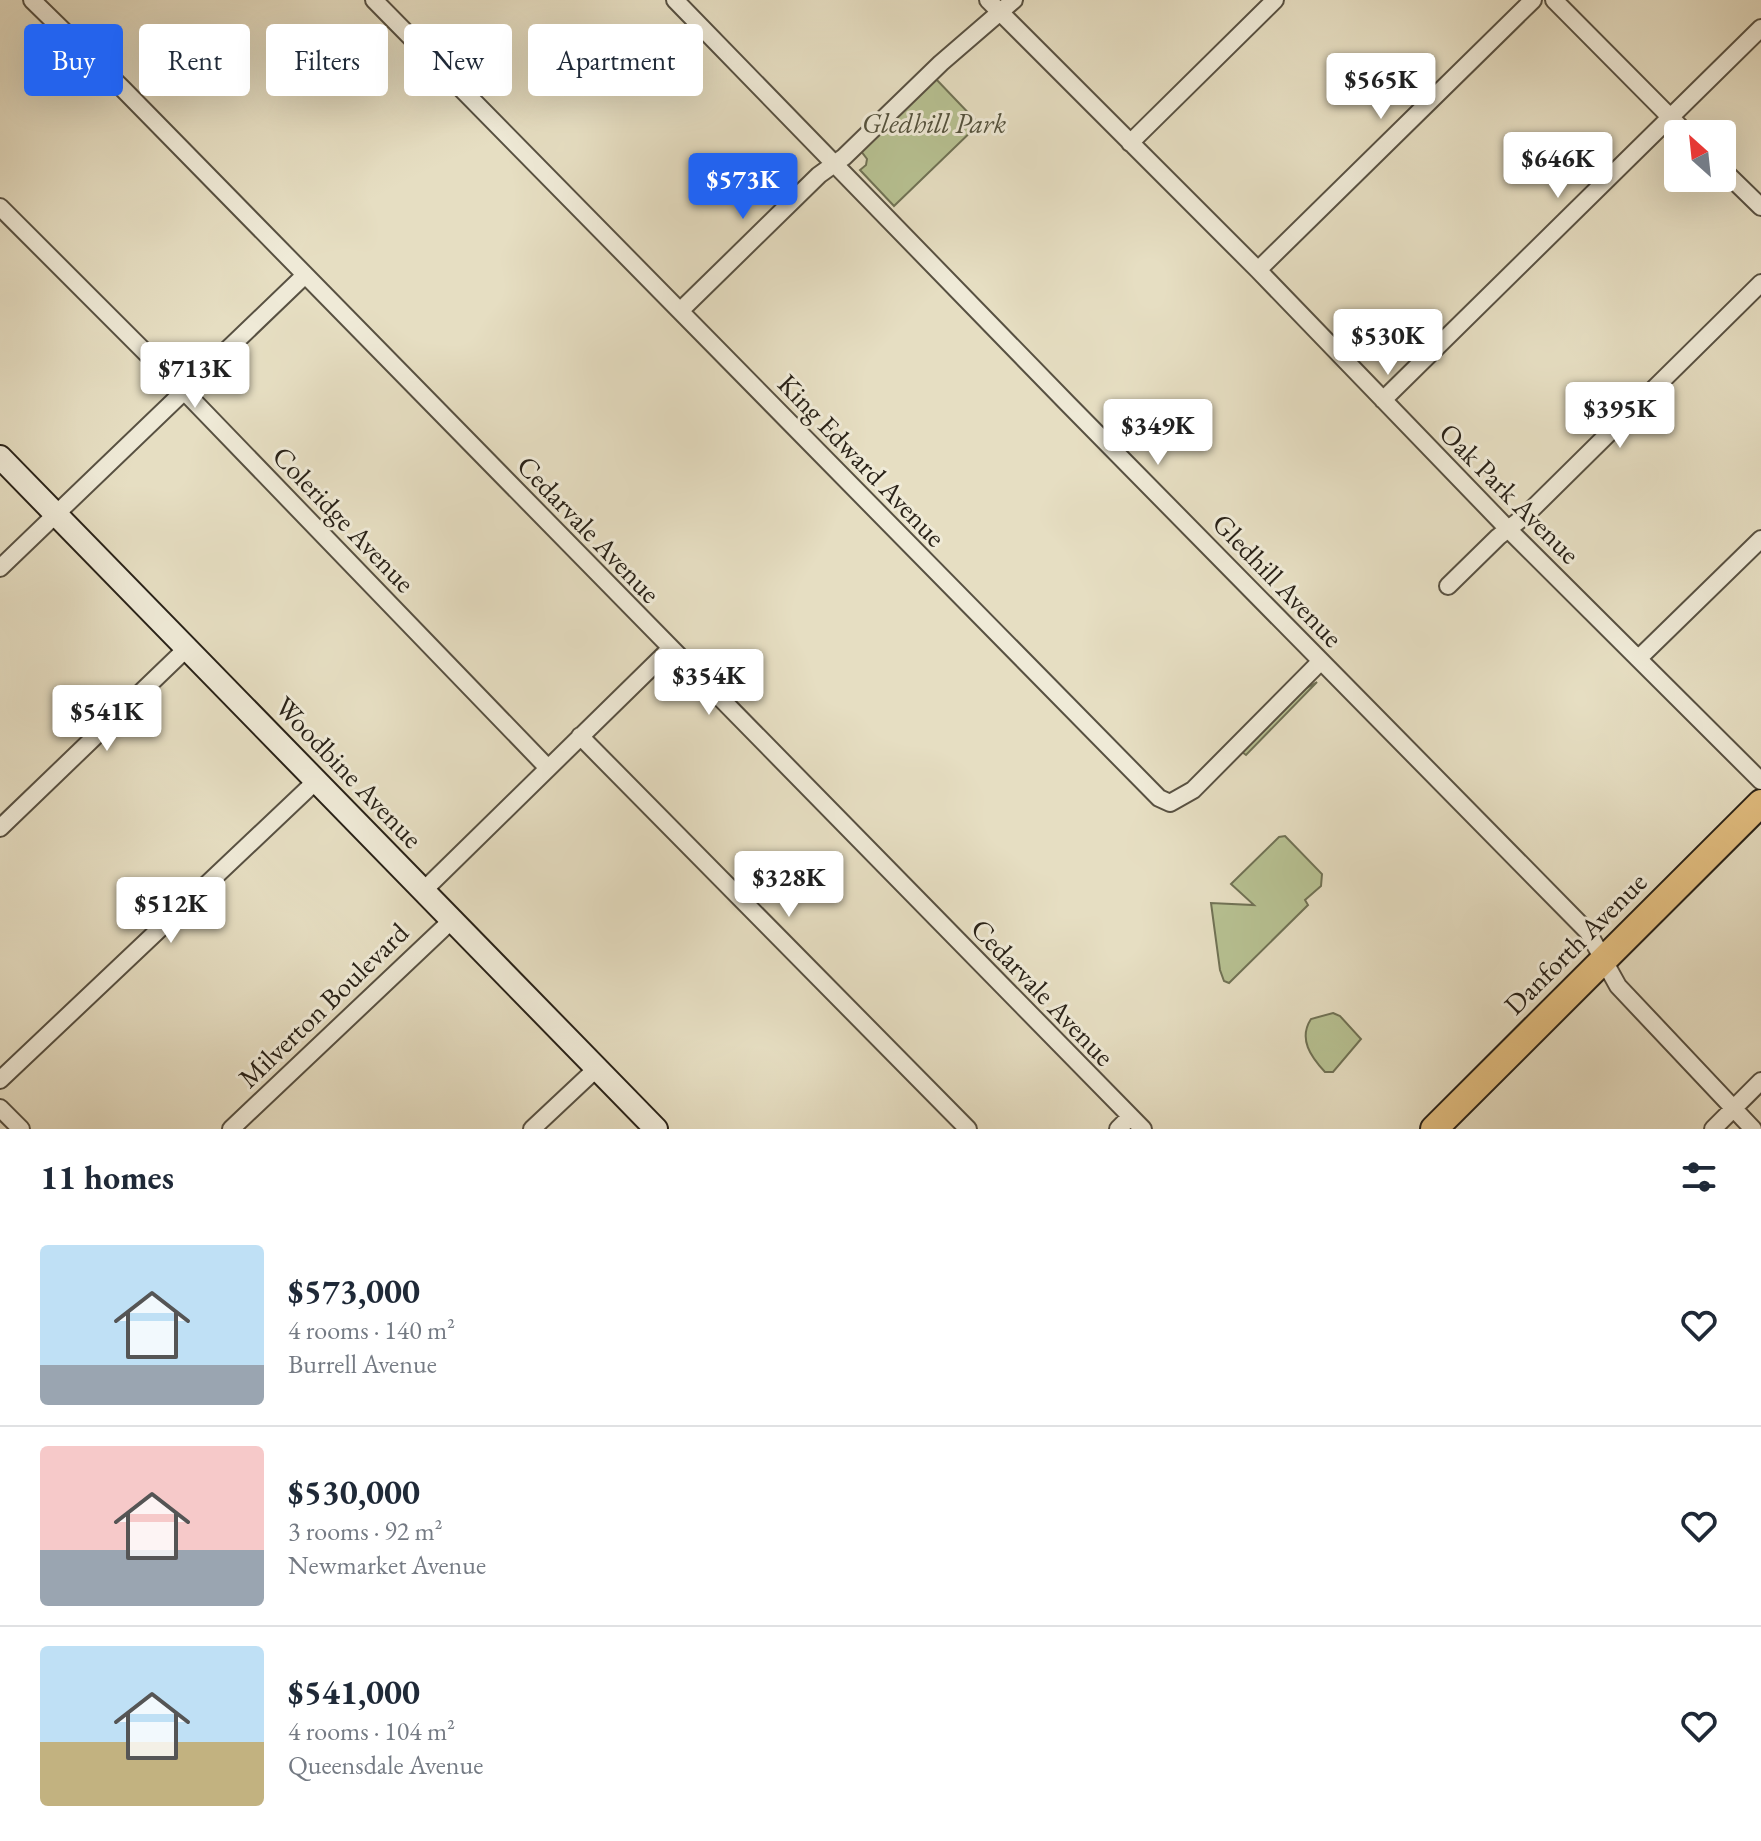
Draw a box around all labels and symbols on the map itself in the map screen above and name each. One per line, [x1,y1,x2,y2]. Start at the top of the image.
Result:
pin: $565K [1325,53,1437,121]
park label: Gledhill Park [862,105,1006,141]
north arrow [1664,120,1736,192]
pin: $646K [1502,132,1614,200]
pin: $573K [687,153,799,221]
pin: $530K [1332,309,1444,377]
pin: $713K [139,342,251,410]
street label: King Edward Avenue [770,366,954,554]
pin: $395K [1564,382,1676,450]
pin: $349K [1102,399,1214,467]
street label: Oak Park Avenue [1432,415,1588,571]
street label: Coleridge Avenue [265,438,423,600]
street label: Cedarvale Avenue [509,447,669,611]
street label: Gledhill Avenue [1205,505,1351,655]
pin: $354K [653,649,765,717]
pin: $541K [51,685,163,753]
street label: Woodbine Avenue [267,688,431,856]
pin: $328K [733,851,845,919]
street label: Danforth Avenue [1496,864,1654,1022]
pin: $512K [115,877,227,945]
street label: Cedarvale Avenue [963,910,1123,1074]
street label: Milverton Boulevard [230,914,416,1095]

